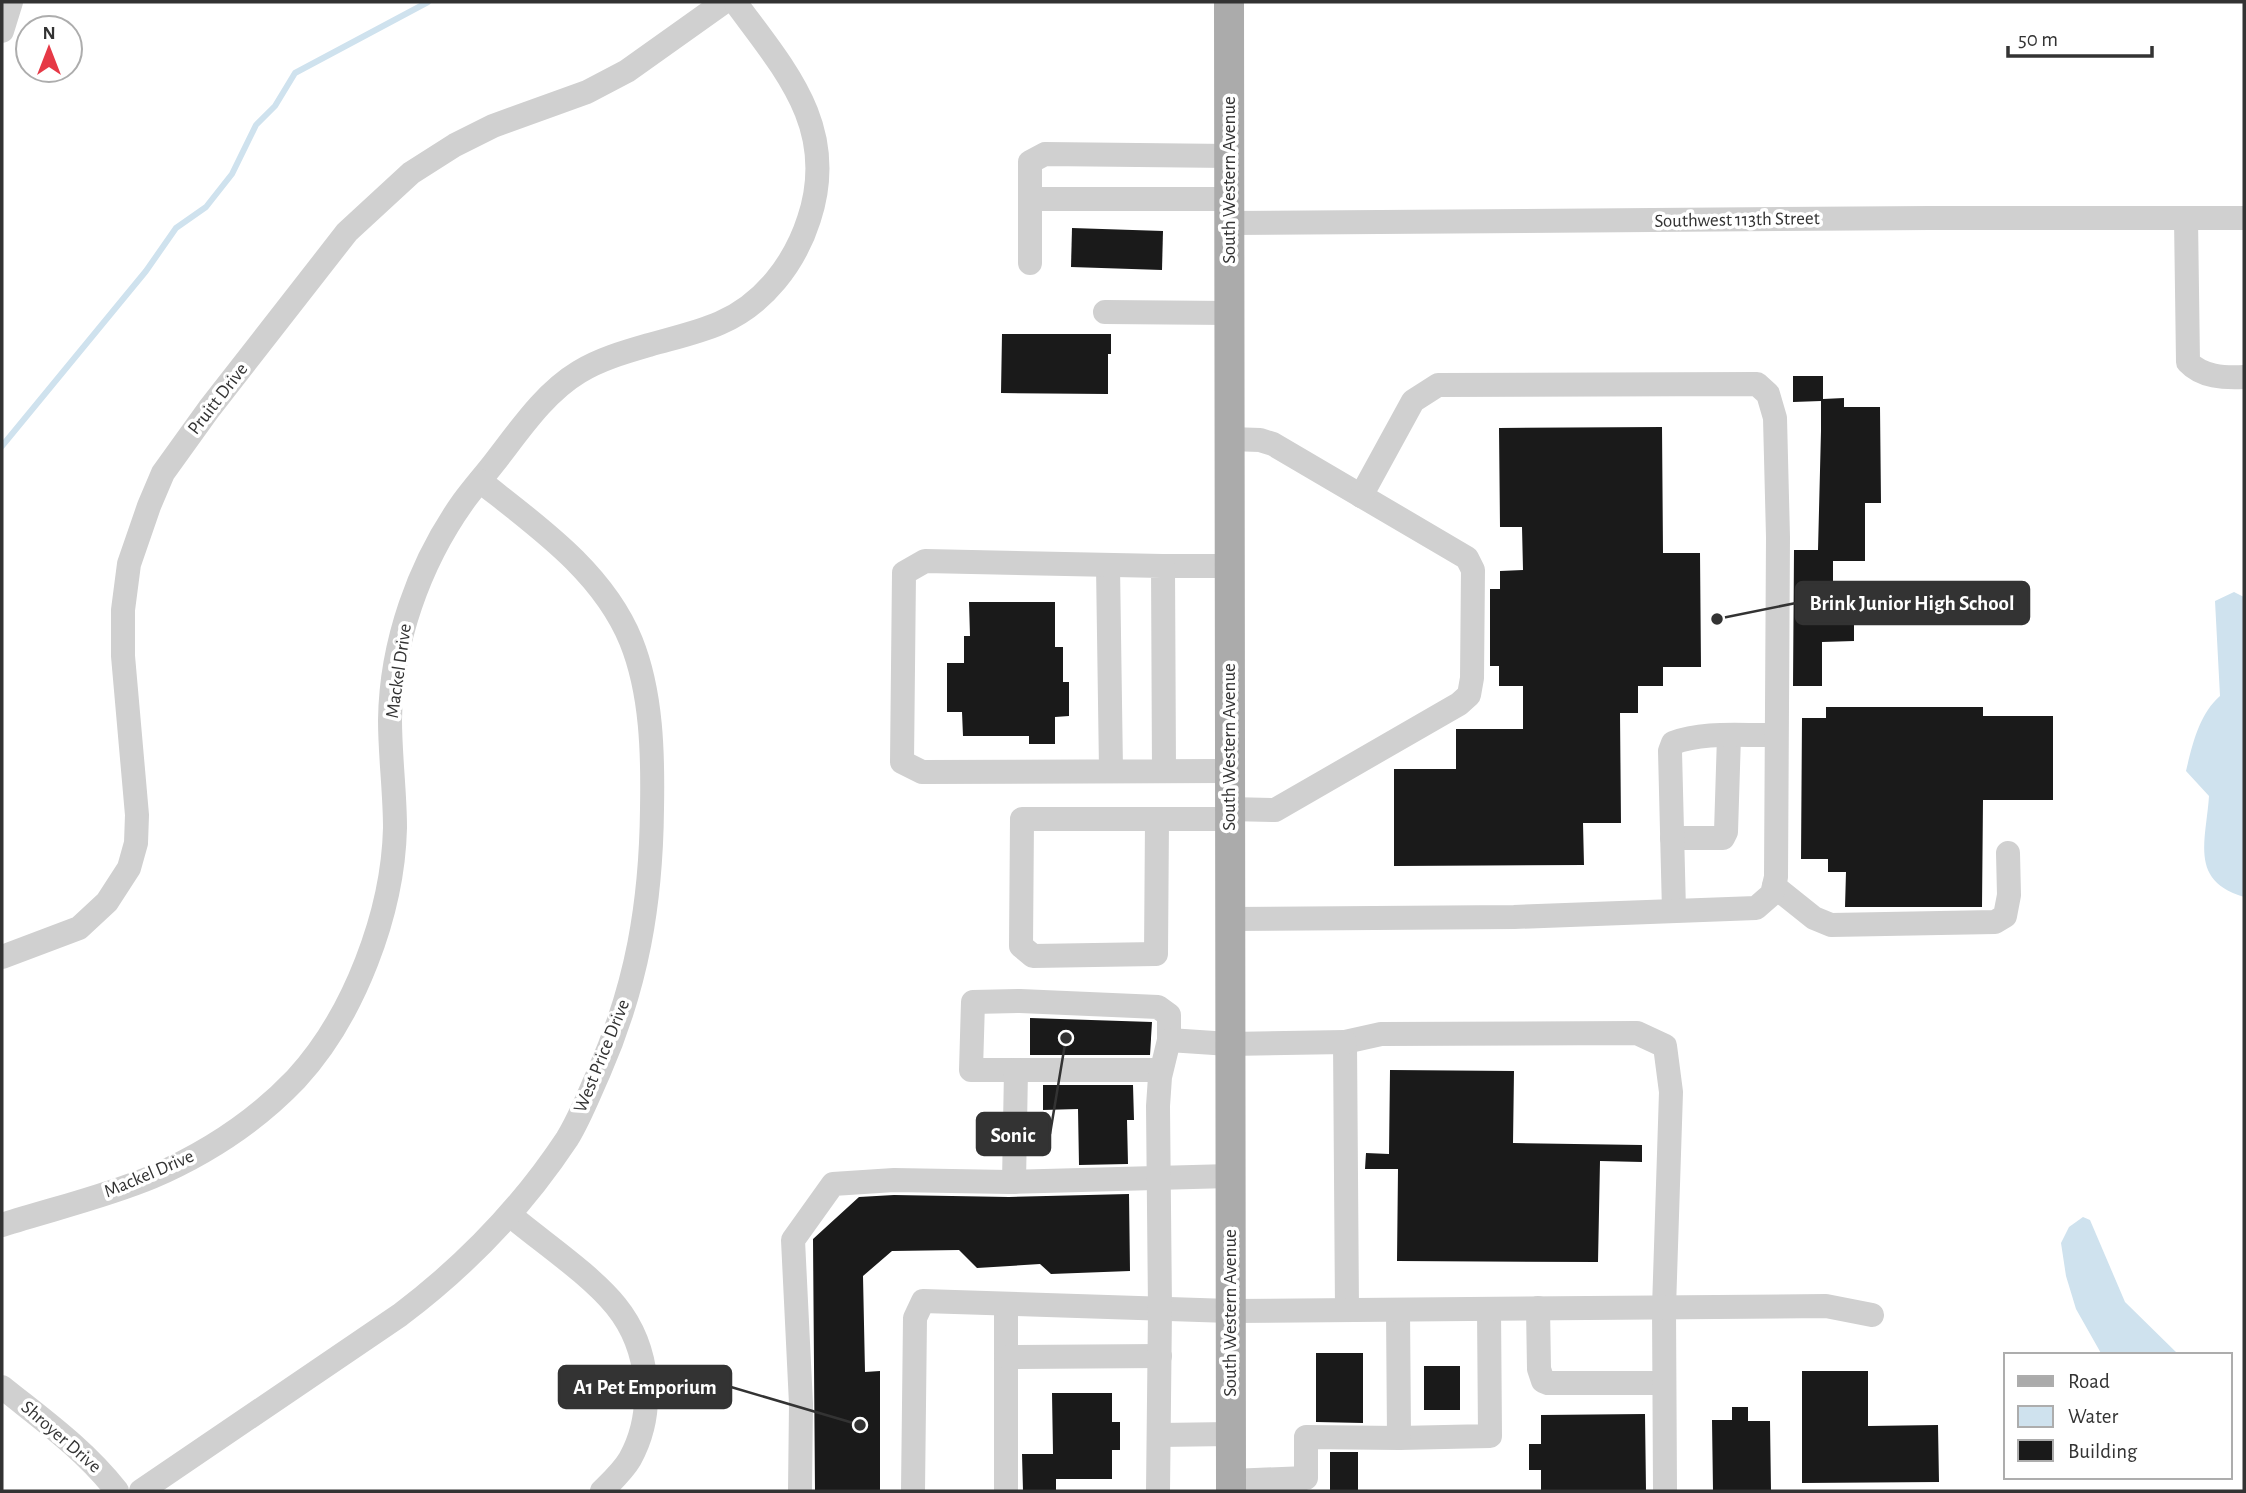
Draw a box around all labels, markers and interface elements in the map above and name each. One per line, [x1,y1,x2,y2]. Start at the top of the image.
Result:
north arrow [14,14,84,84]
scale bar [2008,14,2152,58]
text: N [42,24,56,43]
text: 50 m [2018,29,2058,50]
street label: South Western Avenue [1220,96,1239,264]
street label: Southwest 113th Street [1654,209,1820,231]
street label: Pruitt Drive [184,360,252,438]
callout: Brink Junior High School [1796,582,2029,624]
text: Brink Junior High School [1809,593,2015,614]
street label: Mackel Drive [383,622,415,720]
street label: South Western Avenue [1220,663,1239,831]
street label: West Price Drive [571,997,633,1115]
callout: Sonic [977,1113,1050,1155]
text: Sonic [990,1125,1036,1146]
street label: Mackel Drive [101,1147,197,1201]
street label: South Western Avenue [1221,1229,1240,1397]
legend [2004,1353,2232,1479]
callout: A1 Pet Emporium [559,1366,731,1408]
text: Road [2068,1371,2110,1392]
text: A1 Pet Emporium [573,1377,717,1398]
street label: Shroyer Drive [17,1397,105,1477]
text: Water [2068,1406,2118,1427]
text: Building [2068,1441,2138,1462]

